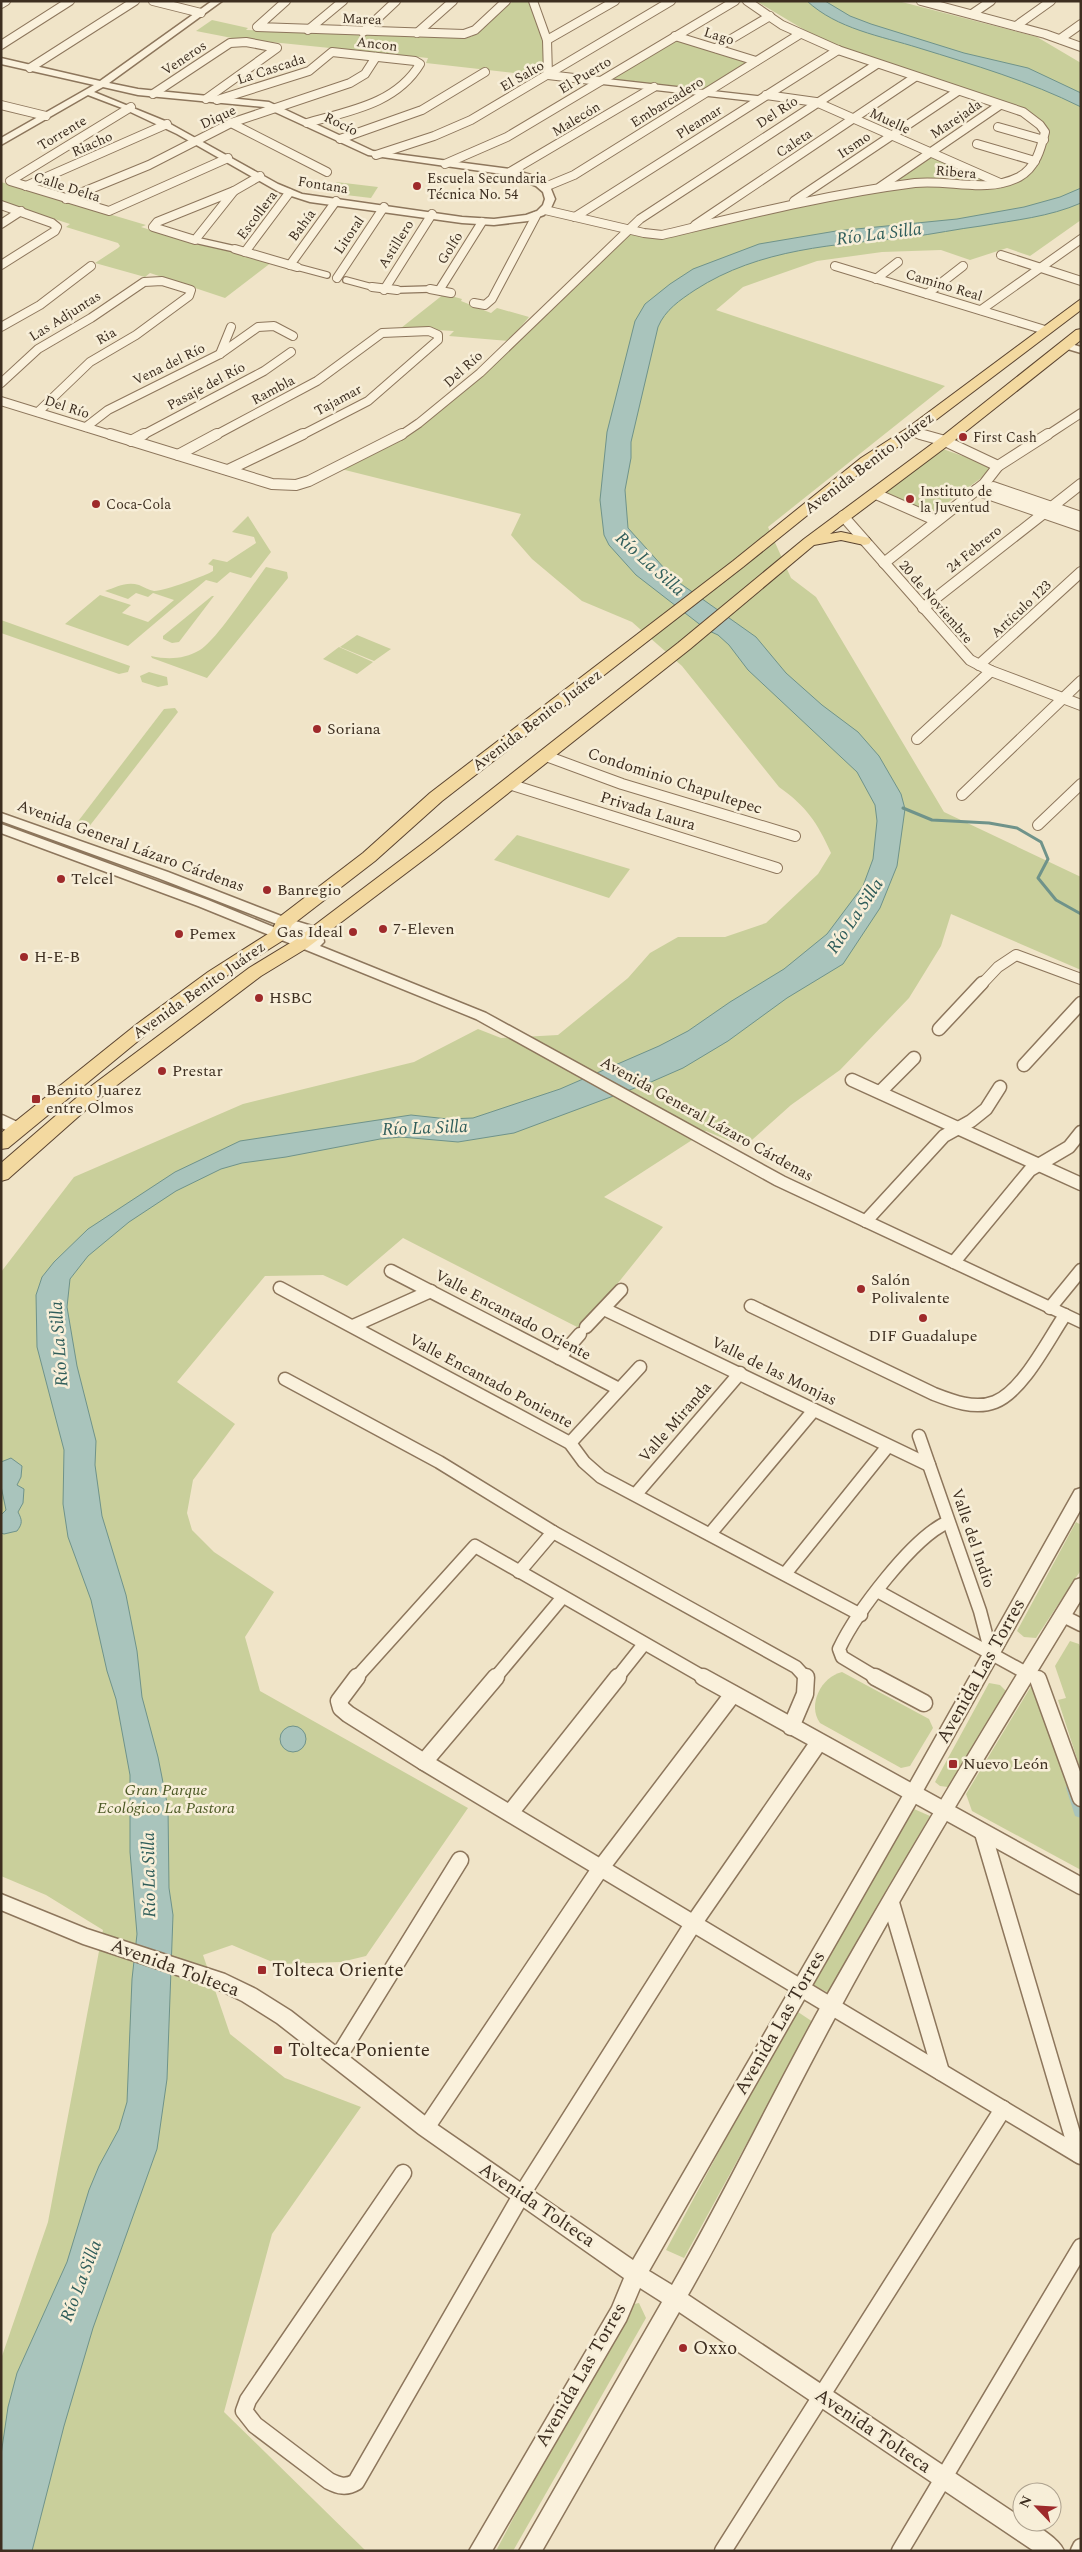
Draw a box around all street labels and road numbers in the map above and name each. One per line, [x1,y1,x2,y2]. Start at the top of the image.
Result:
street label: Marea [342,8,382,30]
street label: Lago [701,21,737,51]
street label: Ancon [355,31,399,57]
street label: Veneros [157,35,211,81]
street label: La Cascada [234,48,308,90]
street label: El Puerto [555,51,615,99]
street label: El Salto [496,55,548,97]
street label: Embarcadero [626,71,708,133]
street label: Del Río [752,91,802,133]
street label: Marejada [926,94,986,144]
street label: Malecón [548,96,604,142]
street label: Dique [196,99,240,134]
street label: Pleamar [672,99,727,144]
street label: Muelle [866,102,914,140]
street label: Rocío [320,107,362,141]
street label: Torrente [33,110,91,156]
street label: Caleta [772,123,816,163]
street label: Riacho [68,126,116,162]
street label: Itsmo [833,126,875,164]
street label: Ribera [935,160,977,184]
street label: Calle Delta [31,166,103,208]
street label: Fontana [296,171,350,199]
street label: Escollera [231,186,283,244]
street label: Bahía [283,204,321,245]
street label: Litoral [328,212,370,258]
street label: Astillero [373,216,419,272]
street label: Golfo [432,228,468,268]
street label: Camino Real [903,263,985,307]
street label: Las Adjuntas [25,285,105,347]
street label: Ria [92,322,120,350]
street label: Vena del Río [129,337,209,391]
street label: Del Río [439,346,487,392]
street label: Pasaje del Río [163,356,249,416]
street label: Rambla [247,370,299,410]
street label: Tajamar [310,378,366,421]
street label: Del Río [42,390,92,424]
street label: Avenida Benito Juárez [799,406,939,520]
street label: 24 Febrero [942,520,1006,578]
street label: 20 de Noviembre [894,556,978,648]
street label: Artículo 123 [986,575,1056,643]
street label: Avenida Benito Juárez [467,663,607,777]
street label: Condominio Chapultepec [585,741,765,821]
street label: Privada Laura [597,785,699,837]
street label: Avenida General Lázaro Cárdenas [14,794,248,898]
street label: Avenida Benito Juárez [128,935,270,1045]
street label: Avenida General Lázaro Cárdenas [596,1050,818,1188]
street label: Valle Encantado Oriente [430,1263,596,1367]
street label: Valle Encantado Poniente [405,1327,577,1435]
street label: Valle de las Monjas [707,1330,841,1412]
street label: Valle Miranda [633,1376,717,1468]
street label: Valle del Indio [945,1485,1001,1591]
street label: Avenida Las Torres [929,1593,1033,1749]
street label: Avenida Tolteca [106,1931,244,2005]
street label: Avenida Las Torres [727,1945,833,2101]
street label: Avenida Tolteca [473,2155,602,2255]
street label: Avenida Las Torres [528,2297,634,2453]
street label: Avenida Tolteca [809,2381,938,2481]

